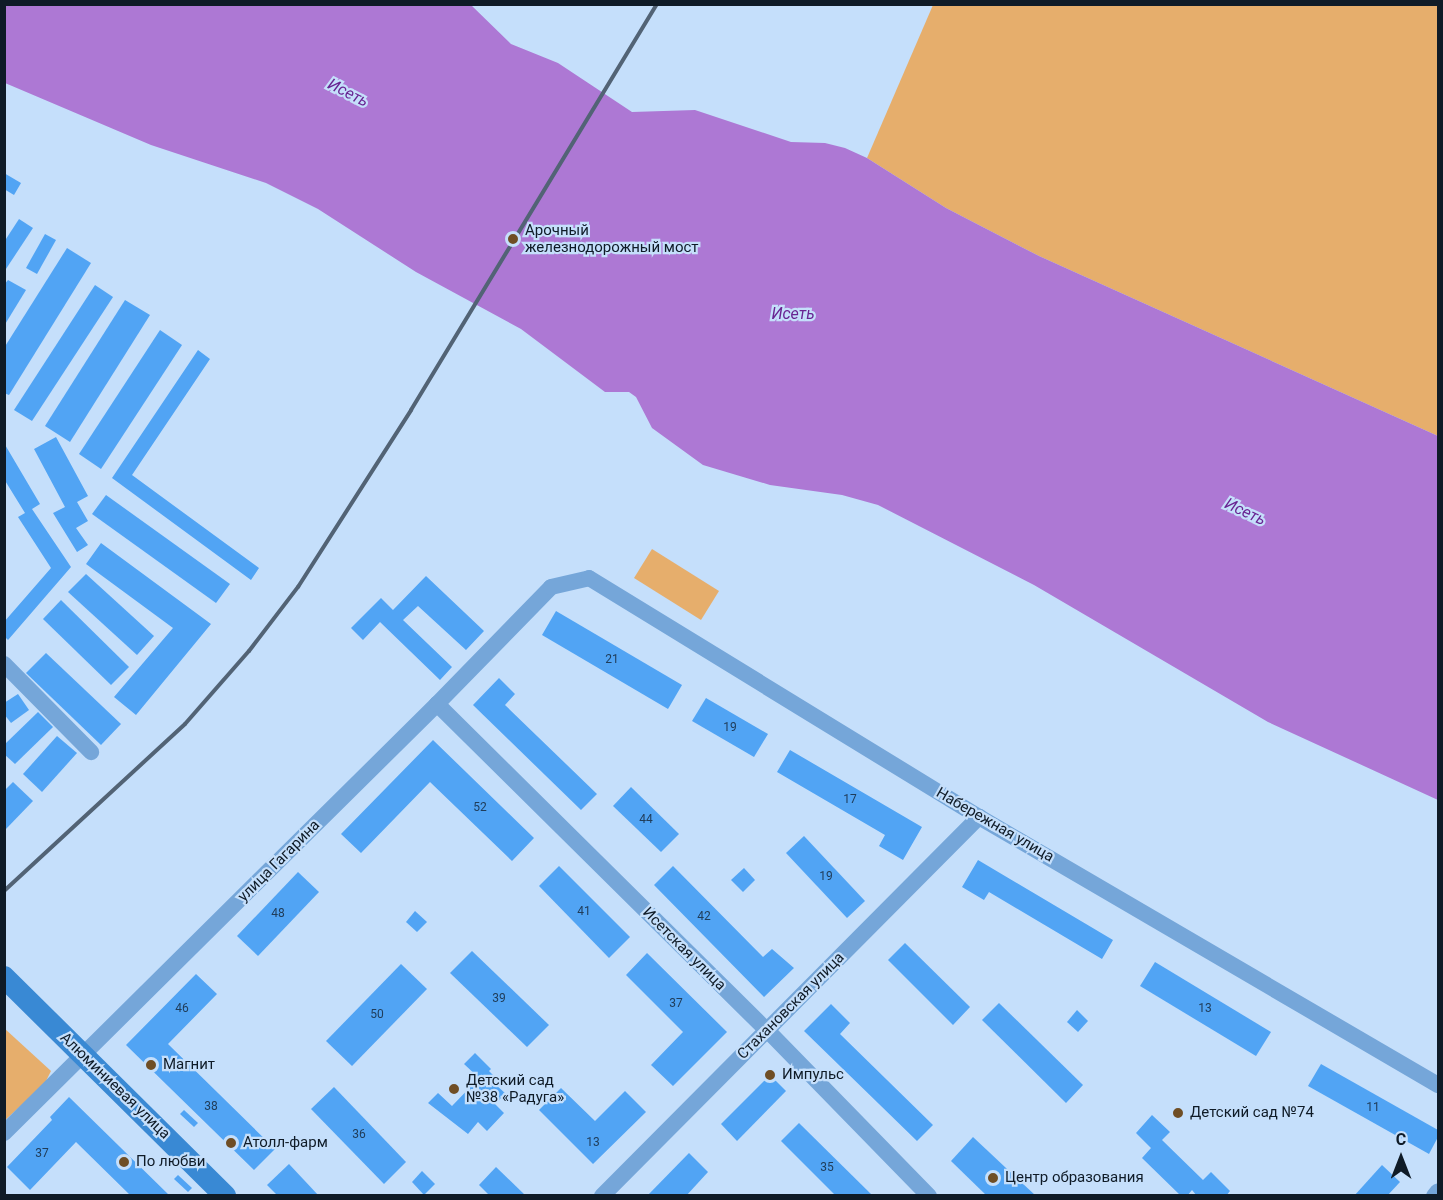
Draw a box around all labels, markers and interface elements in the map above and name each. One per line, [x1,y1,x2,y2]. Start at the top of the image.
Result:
water label: Исеть [324,75,372,111]
place label: Арочный железнодорожный мост [525,221,699,256]
marker: Арочный железнодорожный мост [506,232,520,246]
water label: Исеть [771,304,815,324]
water label: Исеть [1221,494,1269,530]
house number: 21 [605,653,619,667]
house number: 19 [723,721,737,735]
street label: Набережная улица [933,784,1057,866]
house number: 17 [843,793,857,807]
house number: 52 [473,801,487,815]
house number: 44 [639,813,653,827]
street label: улица Гагарина [234,816,324,906]
house number: 19 [819,870,833,884]
street label: Исетская улица [639,904,729,994]
house number: 41 [577,905,591,919]
house number: 48 [271,907,285,921]
house number: 42 [697,910,711,924]
street label: Стахановская улица [734,949,848,1063]
house number: 39 [492,992,506,1006]
house number: 37 [669,997,683,1011]
house number: 46 [175,1002,189,1016]
house number: 13 [1198,1002,1212,1016]
house number: 50 [370,1008,384,1022]
street label: Алюминиевая улица [56,1029,174,1143]
place label: Магнит [163,1056,215,1074]
marker: Магнит [144,1058,158,1072]
place label: Импульс [782,1066,844,1084]
marker: Импульс [763,1068,777,1082]
place label: Детский сад №38 «Радуга» [466,1071,564,1106]
marker: Детский сад №38 «Радуга» [447,1082,461,1096]
house number: 38 [204,1100,218,1114]
house number: 11 [1366,1101,1380,1115]
place label: Детский сад №74 [1190,1104,1314,1122]
marker: Детский сад №74 [1171,1106,1185,1120]
house number: 36 [352,1128,366,1142]
north arrow [1371,1128,1431,1188]
text: С [1396,1130,1406,1149]
place label: Атолл-фарм [243,1134,328,1152]
marker: Атолл-фарм [224,1136,238,1150]
house number: 13 [586,1136,600,1150]
house number: 37 [35,1147,49,1161]
place label: По любви [136,1153,205,1171]
marker: По любви [117,1155,131,1169]
house number: 35 [820,1161,834,1175]
place label: Центр образования [1005,1169,1144,1187]
marker: Центр образования [986,1171,1000,1185]

